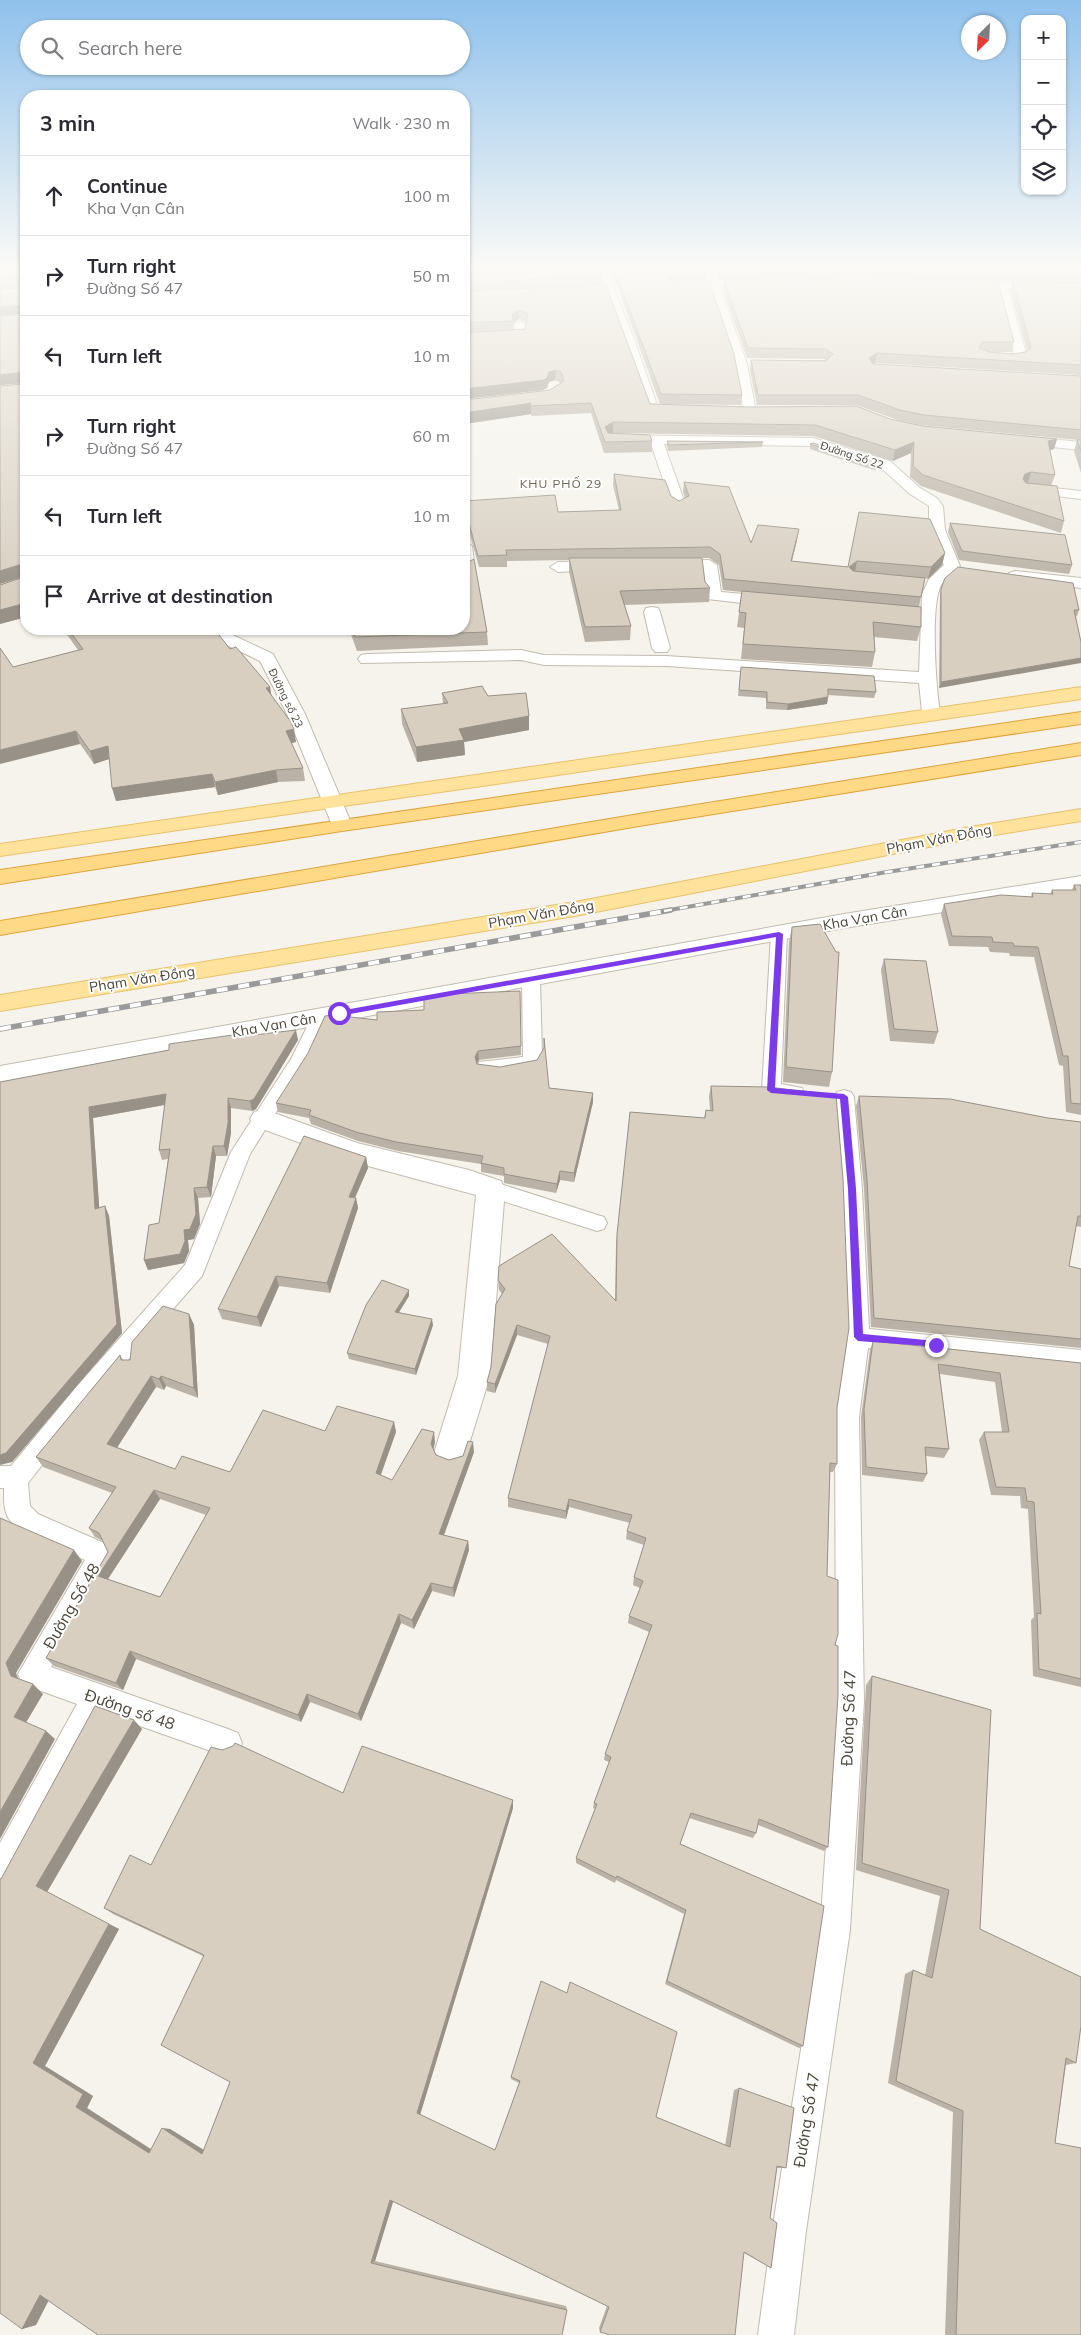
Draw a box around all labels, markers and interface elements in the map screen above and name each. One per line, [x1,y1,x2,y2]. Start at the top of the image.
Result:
north arrow [961,15,1006,60]
map controls [1021,15,1066,195]
button: + [1021,15,1066,60]
search box [20,20,470,75]
icon: search [38,34,66,62]
text: Search here [78,36,182,60]
button: − [1021,60,1066,105]
button: locate [1021,105,1066,150]
text: 3 min [40,110,95,136]
text: Walk · 230 m [352,113,450,133]
button: layers [1021,150,1066,195]
text: Continue [87,174,167,198]
icon: ahead [40,182,68,210]
text: 100 m [403,186,450,206]
text: Kha Vạn Cân [87,198,185,218]
text: Turn right [87,254,176,278]
icon: right [40,262,68,290]
text: 50 m [413,266,450,286]
text: Đường Số 47 [87,278,183,298]
icon: left [40,342,68,370]
text: Turn left [87,344,162,368]
text: 10 m [413,346,450,366]
text: Turn right [87,414,176,438]
icon: right [40,422,68,450]
text: 60 m [413,426,450,446]
text: Đường Số 47 [87,438,183,458]
street label: Đường Số 22 [818,438,886,472]
district label: KHU PHỐ 29 [520,476,602,491]
icon: left [40,502,68,530]
text: Turn left [87,504,162,528]
text: 10 m [413,506,450,526]
icon: arrive [40,582,68,610]
text: Arrive at destination [87,584,273,608]
street label: Đường số 23 [266,666,306,730]
street label: Phạm Văn Đồng [885,820,993,858]
street label: Phạm Văn Đồng [487,896,595,932]
street label: Kha Vạn Cân [821,902,909,934]
street label: Phạm Văn Đồng [88,962,196,996]
route start [328,1002,351,1025]
street label: Kha Vạn Cân [230,1009,318,1041]
route end [925,1334,948,1357]
street label: Đường Số 48 [38,1559,104,1653]
street label: Đường Số 47 [836,1670,860,1766]
street label: Đường số 48 [82,1684,178,1734]
street label: Đường Số 47 [789,2071,823,2169]

